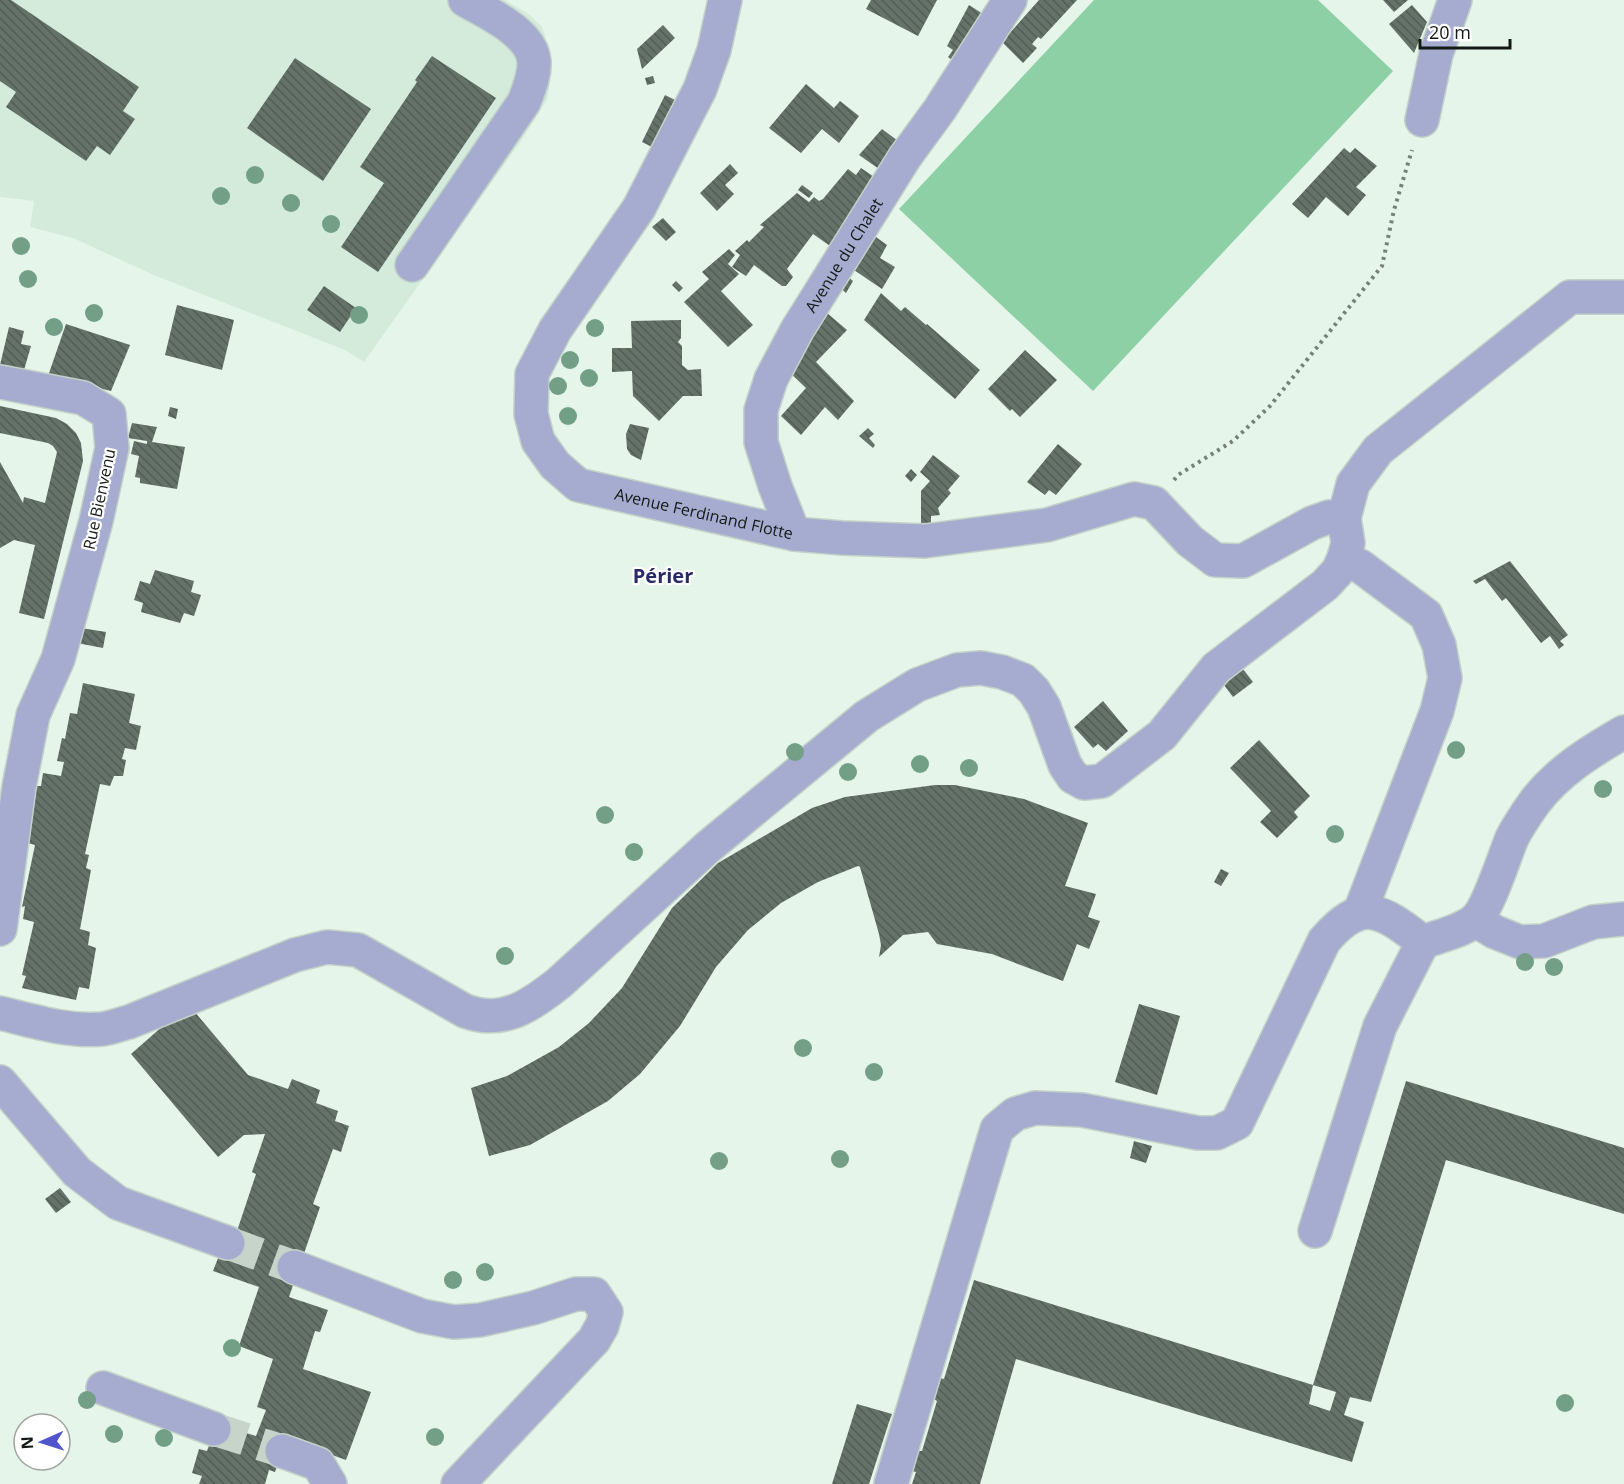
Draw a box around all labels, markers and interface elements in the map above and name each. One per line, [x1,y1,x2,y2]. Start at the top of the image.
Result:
scale bar [1420,12,1510,50]
text: 20 m [1429,20,1471,44]
street label: Avenue du Chalet [800,194,888,317]
street label: Rue Bienvenu [78,447,120,551]
street label: Avenue Ferdinand Flotte [613,483,795,544]
district label: Périer [633,562,693,589]
north arrow [12,1412,72,1472]
text: N [16,1436,38,1450]

